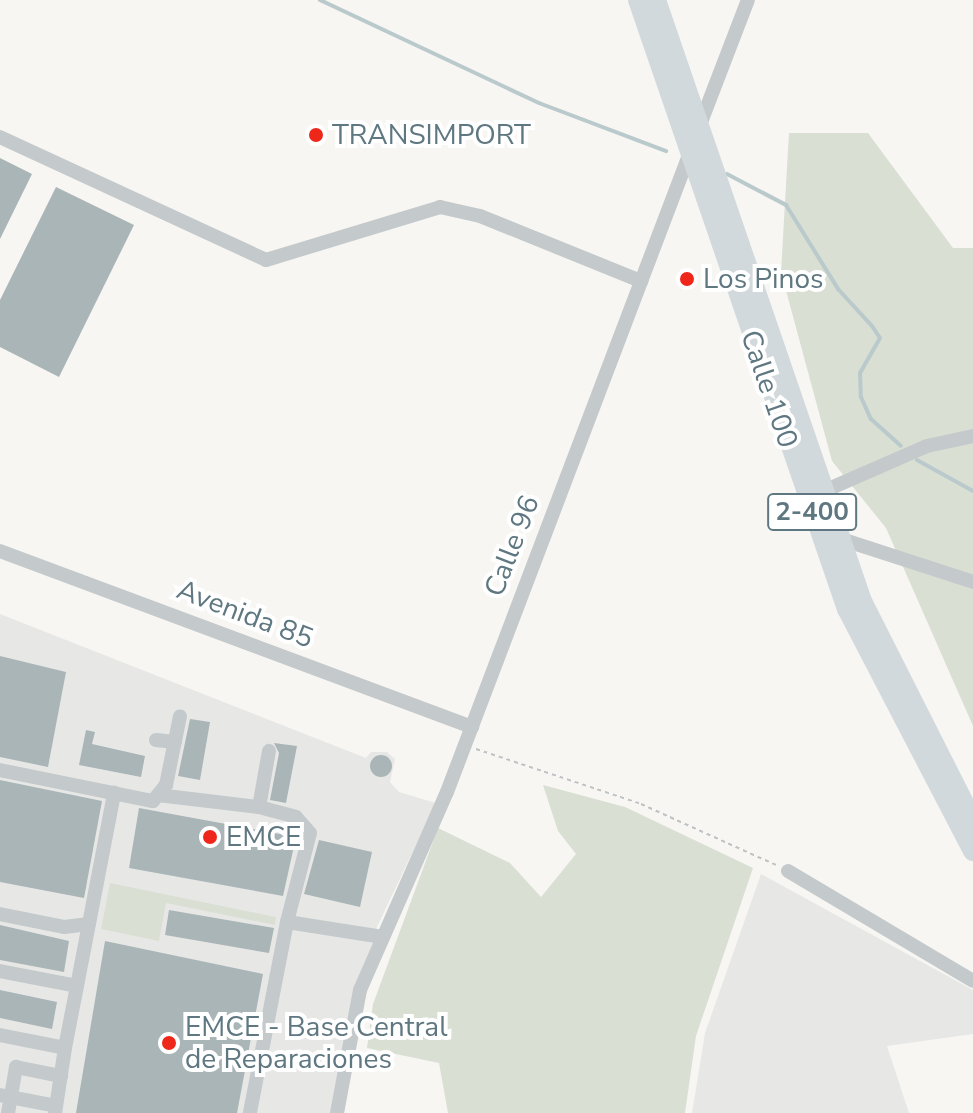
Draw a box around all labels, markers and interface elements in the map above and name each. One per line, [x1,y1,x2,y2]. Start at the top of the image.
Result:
place label: TRANSIMPORT [332,118,531,152]
marker: TRANSIMPORT [307,126,325,144]
place label: Los Pinos [703,262,823,296]
marker: Los Pinos [678,270,696,288]
street label: Calle 100 [733,326,805,452]
road number: 2-400 [766,490,858,534]
street label: Calle 96 [477,491,547,601]
street label: Avenida 85 [172,573,318,655]
place label: EMCE [226,820,301,854]
marker: EMCE [201,828,219,846]
place label: EMCE - Base Central de Reparaciones [185,1010,447,1076]
marker: EMCE - Base Central de Reparaciones [160,1034,178,1052]

